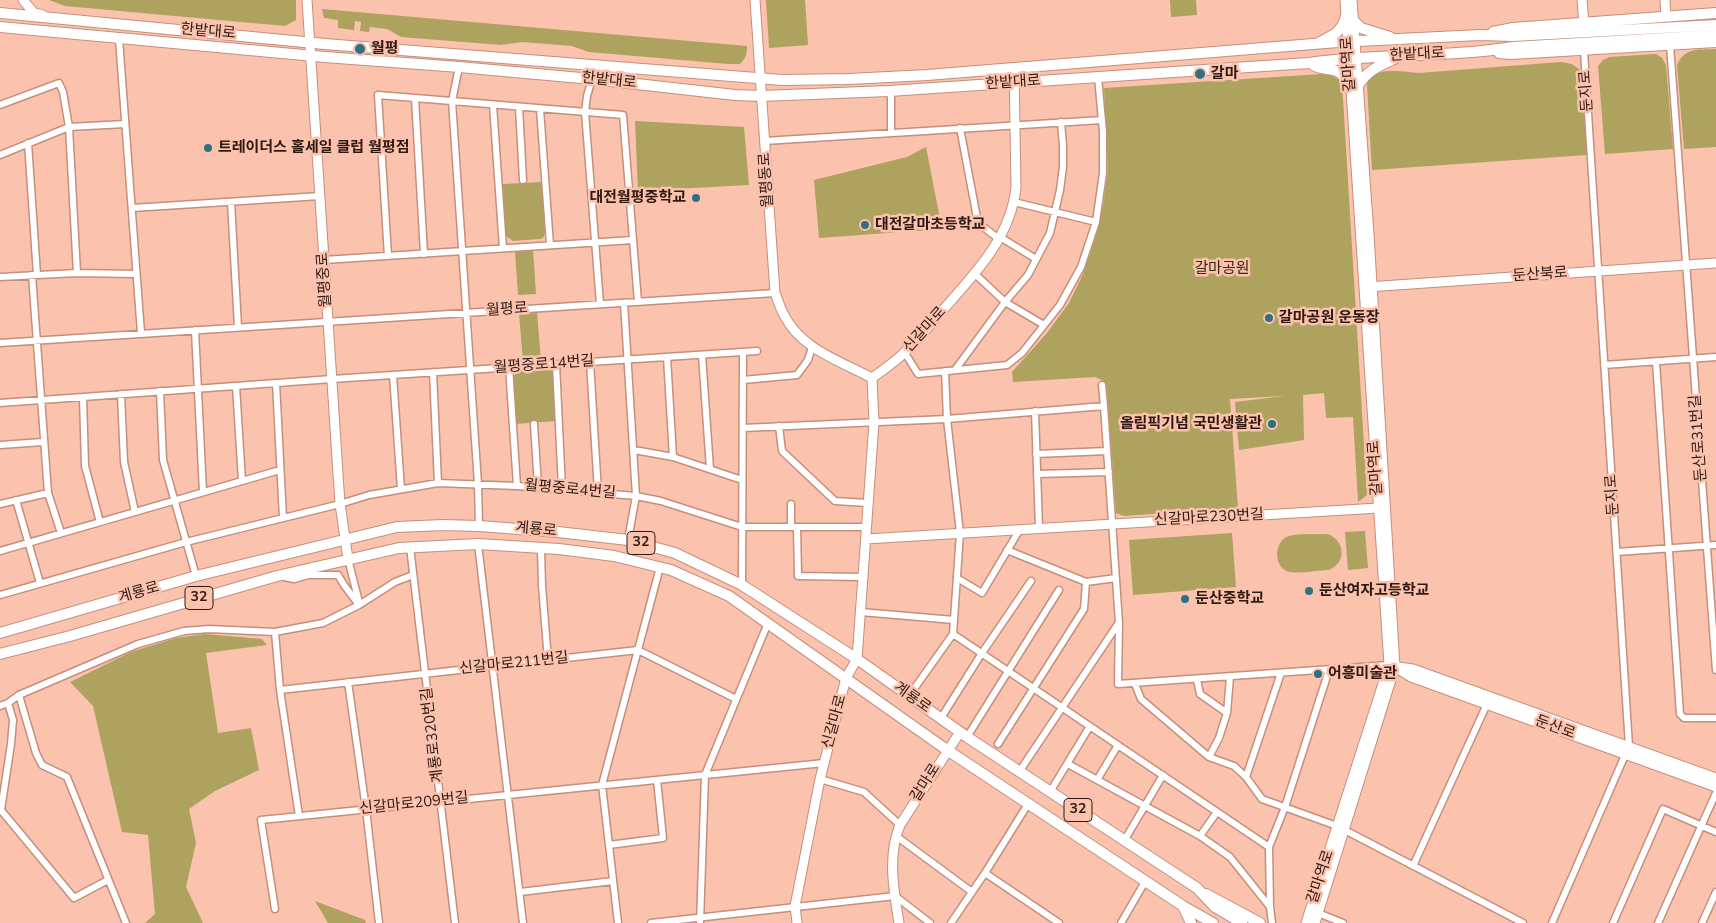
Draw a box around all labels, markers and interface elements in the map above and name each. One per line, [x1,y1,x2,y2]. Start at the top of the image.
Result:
street label: 한밭대로 [180,21,236,43]
street label: 갈마역로 [1338,36,1360,92]
place label: 월평 [371,40,399,58]
marker: 월평 [353,42,367,56]
street label: 한밭대로 [1389,45,1445,65]
place label: 갈마 [1211,65,1239,83]
marker: 갈마 [1193,67,1207,81]
street label: 한밭대로 [581,69,637,93]
street label: 둔지로 [1577,70,1597,112]
street label: 한밭대로 [985,72,1041,94]
place label: 트레이더스 홀세일 클럽 월평점 [218,139,410,157]
marker: 트레이더스 홀세일 클럽 월평점 [202,142,214,154]
street label: 월평동로 [756,152,778,208]
place label: 대전월평중학교 [589,189,686,207]
marker: 대전월평중학교 [690,192,702,204]
place label: 대전갈마초등학교 [875,216,985,234]
marker: 대전갈마초등학교 [859,219,871,231]
street label: 월평중로 [314,252,336,308]
park label: 갈마공원 [1194,260,1250,278]
street label: 둔산북로 [1512,264,1568,286]
street label: 월평로 [486,300,528,320]
street label: 신갈마로 [900,303,950,357]
place label: 갈마공원 운동장 [1279,309,1380,327]
marker: 갈마공원 운동장 [1263,312,1275,324]
street label: 월평중로14번길 [493,353,595,377]
street label: 둔산로31번길 [1687,394,1711,482]
place label: 올림픽기념 국민생활관 [1120,415,1262,433]
marker: 올림픽기념 국민생활관 [1266,418,1278,430]
street label: 갈마역로 [1365,440,1387,496]
street label: 둔지로 [1603,474,1623,516]
street label: 월평중로4번길 [523,477,617,503]
street label: 신갈마로230번길 [1154,506,1264,530]
street label: 계룡로 [515,519,557,541]
road number: 32 [627,532,655,554]
street label: 계룡로 [117,579,161,607]
place label: 둔산여자고등학교 [1319,582,1429,600]
marker: 둔산여자고등학교 [1303,585,1315,597]
road number: 32 [185,586,213,610]
place label: 둔산중학교 [1195,590,1264,608]
marker: 둔산중학교 [1179,593,1191,605]
street label: 신갈마로211번길 [458,649,570,679]
place label: 어흥미술관 [1328,665,1397,683]
marker: 어흥미술관 [1312,668,1324,680]
street label: 계룡로 [890,679,934,717]
street label: 계룡로320번길 [418,686,448,784]
street label: 신갈마로 [819,693,851,751]
street label: 둔산로 [1532,712,1578,744]
street label: 갈마로 [907,761,945,805]
street label: 신갈마로209번길 [358,789,470,819]
road number: 32 [1064,798,1092,822]
street label: 갈마역로 [1304,848,1338,906]

